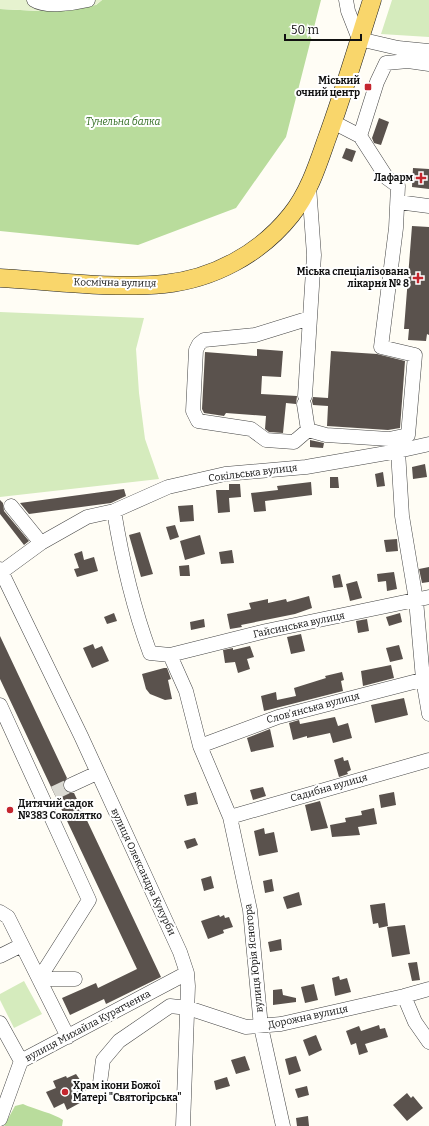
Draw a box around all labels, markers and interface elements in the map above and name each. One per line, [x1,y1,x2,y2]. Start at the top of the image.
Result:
scale bar [285,16,361,42]
text: 50 m [291,23,320,37]
place label: Міський очний центр [296,75,360,99]
marker: Міський очний центр [363,82,373,92]
park label: Тунельна балка [86,115,160,128]
place label: Лафарм [374,172,413,184]
marker: Лафарм [416,173,426,183]
place label: Міська спеціалізована лікарня № 8 [297,266,409,290]
marker: Міська спеціалізована лікарня № 8 [412,272,424,284]
street label: Космічна вулиця [74,276,157,290]
street label: Сокільська вулиця [208,462,299,484]
street label: Гайсинська вулиця [252,609,346,641]
street label: Словʼянська вулиця [265,690,361,726]
street label: Садибна вулиця [289,770,369,805]
place label: Дитячий садок №383 Соколятко [18,798,102,822]
marker: Дитячий садок №383 Соколятко [5,805,15,815]
street label: вулиця Олександра Кукурби [108,806,179,938]
street label: вулиця Юрія Ясногора [242,903,266,1013]
street label: вулиця Михайла Куратченка [23,987,153,1064]
street label: Дорожна вулиця [267,1003,349,1031]
place label: Храм ікони Божої Матері "Святогірська" [73,1080,182,1104]
marker: Храм ікони Божої Матері "Святогірська" [60,1087,70,1097]

